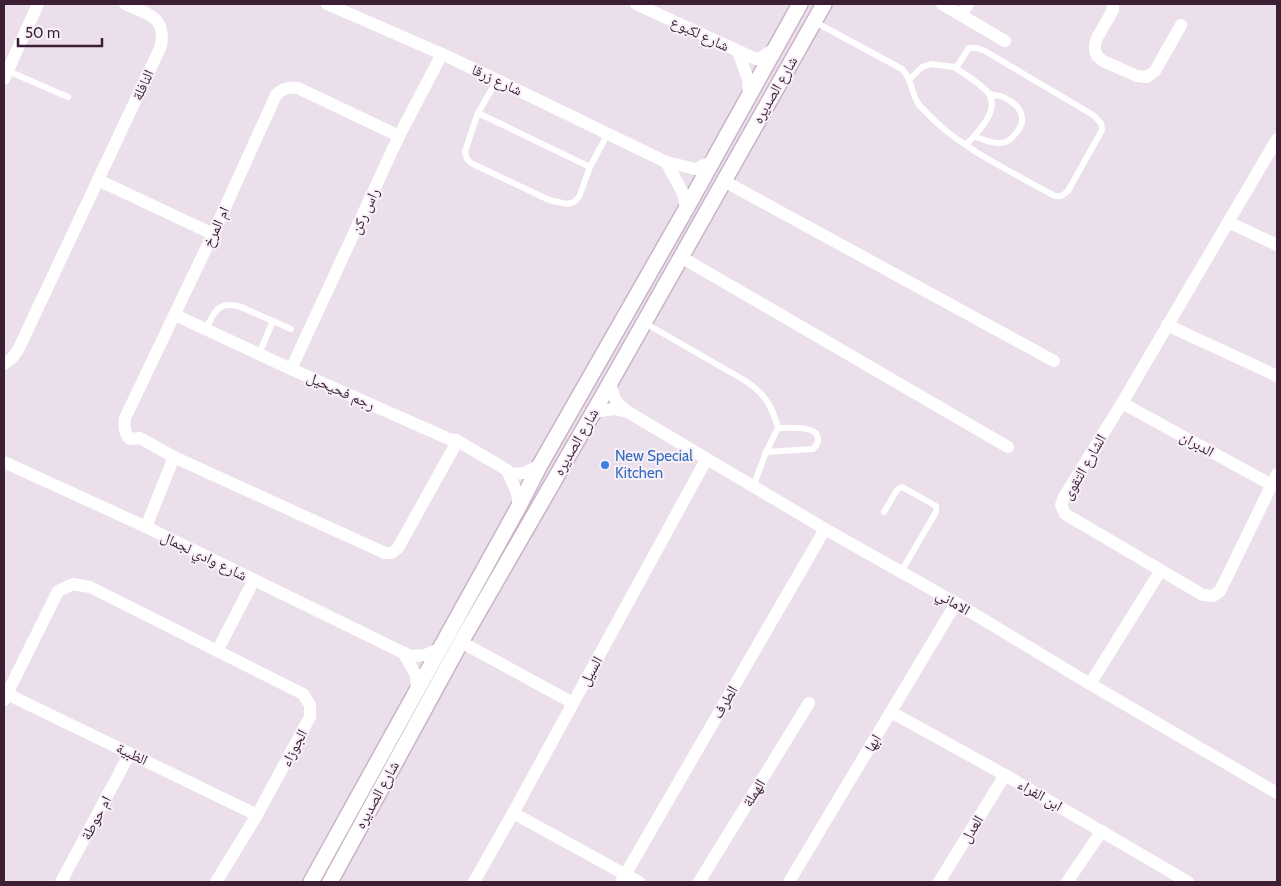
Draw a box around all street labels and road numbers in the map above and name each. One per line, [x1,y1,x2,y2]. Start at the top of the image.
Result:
street label: شارع لكبوع [667,13,732,56]
street label: شارع الصديره [749,53,802,127]
street label: شارع زرقا [468,61,525,100]
street label: النافلة [128,67,158,103]
street label: راس ركن [347,185,384,237]
street label: ام المرخ [199,204,234,251]
street label: رجم فحيحيل [304,368,378,415]
street label: شارع الصديره [550,405,603,479]
street label: الدبران [1176,427,1217,462]
street label: الشارع التقوى [1058,431,1111,504]
street label: شارع وادي لجمال [157,527,250,587]
street label: الاماني [931,585,973,621]
street label: السيل [576,653,607,689]
street label: الطرف [708,682,742,722]
street label: الجوزاء [277,726,311,770]
street label: ابها [861,731,885,755]
street label: الظبية [113,739,151,769]
street label: شارع الصديره [351,758,404,833]
street label: ابن الفراء [1014,775,1066,816]
street label: الهملة [739,776,769,810]
street label: ام حوطة [77,793,116,844]
street label: العدل [957,812,988,847]

